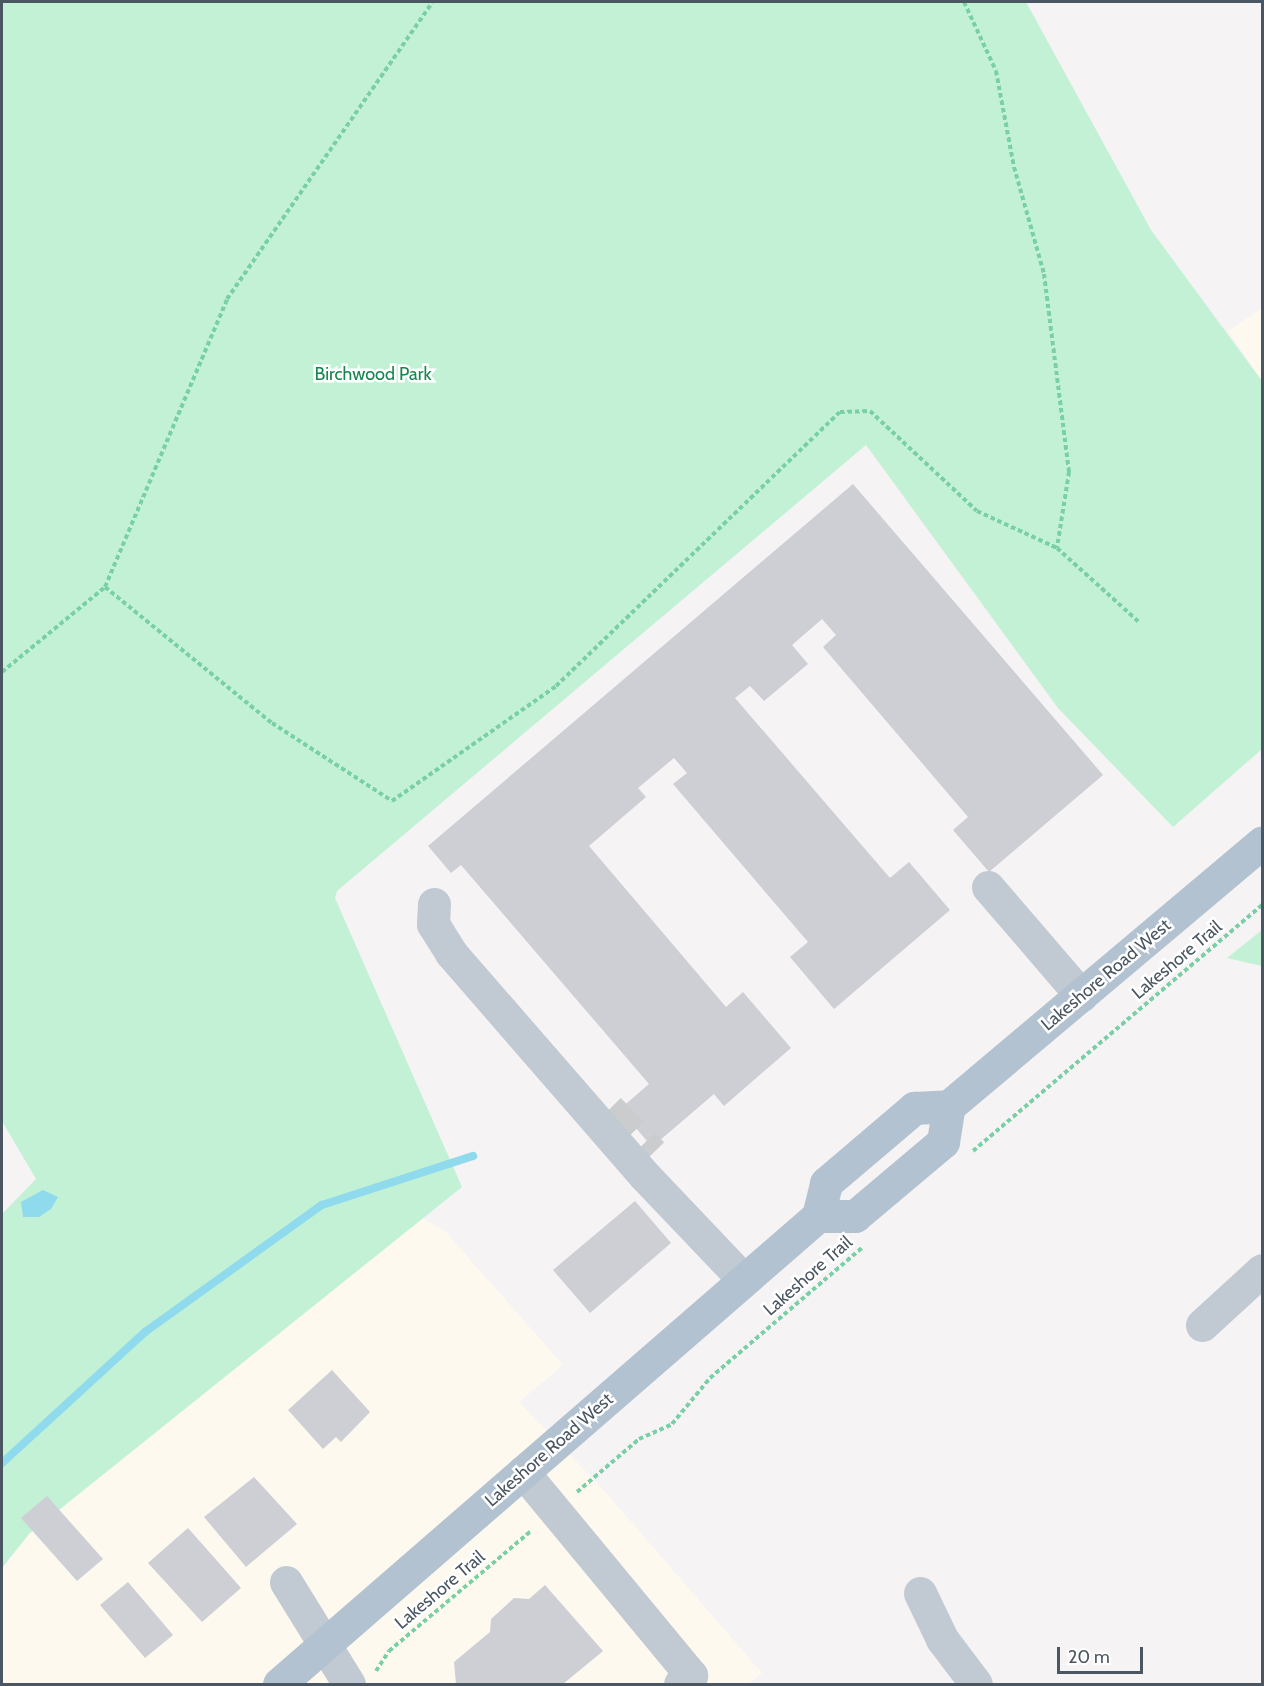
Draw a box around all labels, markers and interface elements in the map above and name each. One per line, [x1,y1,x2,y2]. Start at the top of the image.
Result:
park label: Birchwood Park [315,363,431,385]
street label: Lakeshore Road West [1037,914,1175,1036]
street label: Lakeshore Trail [1128,916,1226,1004]
street label: Lakeshore Trail [759,1232,857,1320]
street label: Lakeshore Road West [481,1389,617,1511]
street label: Lakeshore Trail [391,1546,489,1634]
scale bar [1060,1635,1146,1673]
text: 20 m [1068,1646,1110,1668]

